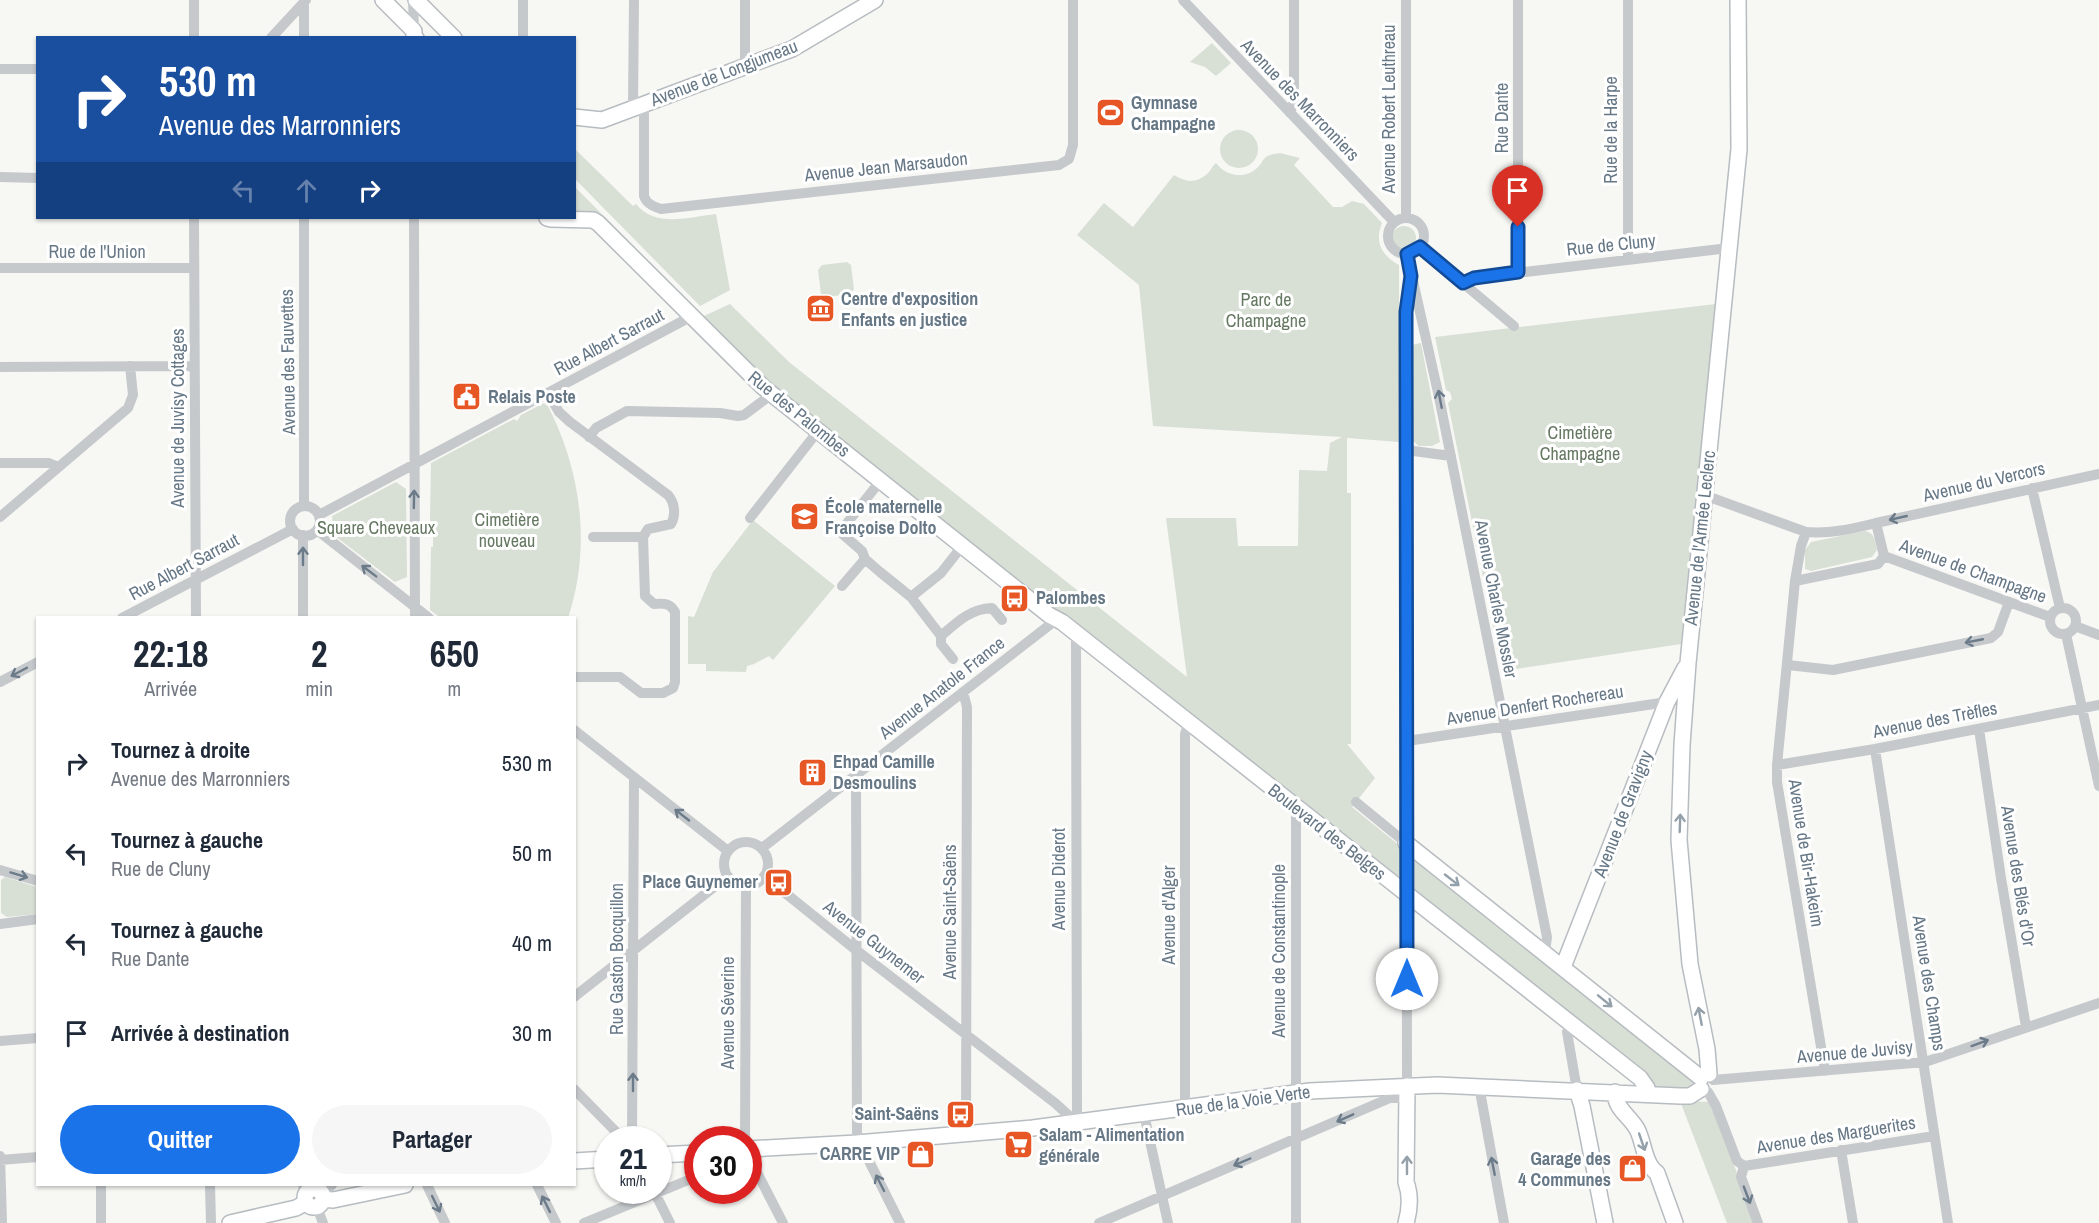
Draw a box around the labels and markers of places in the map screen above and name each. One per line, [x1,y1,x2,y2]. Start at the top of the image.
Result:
place label: Gymnase Champagne [1131,90,1215,136]
sports icon: Gymnase Champagne [1094,97,1126,129]
pin [1492,165,1543,227]
place label: Centre d'exposition Enfants en justice [841,286,978,332]
museum icon: Centre d'exposition Enfants en justice [804,293,836,325]
public building icon: Relais Poste [451,381,483,413]
place label: Relais Poste [488,384,576,409]
place label: École maternelle Françoise Dolto [825,494,942,540]
school or university icon: École maternelle Françoise Dolto [788,501,820,533]
bus stop icon: Palombes [999,582,1031,614]
place label: Palombes [1036,585,1106,610]
place label: Ehpad Camille Desmoulins [833,749,935,795]
building icon: Ehpad Camille Desmoulins [796,756,828,788]
bus stop icon: Place Guynemer [763,866,795,898]
place label: Place Guynemer [642,869,758,894]
bus stop icon: Saint-Saëns [944,1098,976,1130]
place label: Saint-Saëns [855,1101,939,1126]
place label: Salam - Alimentation générale [1039,1122,1184,1168]
supermarket icon: Salam - Alimentation générale [1002,1129,1034,1161]
shop icon: CARRE VIP [905,1138,937,1170]
place label: CARRE VIP [820,1141,900,1166]
place label: Garage des 4 Communes [1518,1146,1611,1192]
shop icon: Garage des 4 Communes [1616,1153,1648,1185]

